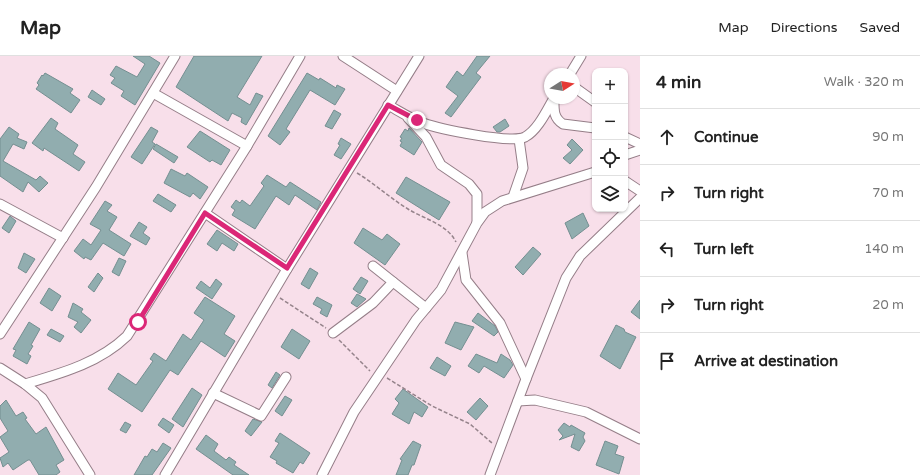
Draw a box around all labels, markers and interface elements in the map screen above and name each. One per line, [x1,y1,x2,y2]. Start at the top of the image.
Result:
text: Map [20,17,61,39]
text: Map [718,19,749,36]
text: Directions [771,19,838,36]
text: Saved [860,19,900,36]
north arrow [544,68,580,104]
map controls [592,68,628,212]
button: + [592,68,628,104]
text: 4 min [656,72,701,93]
text: Walk · 320 m [824,74,904,90]
button: − [592,104,628,140]
route end [408,111,426,129]
icon: ahead [656,126,678,148]
text: Continue [694,128,758,146]
text: 90 m [872,129,904,145]
button: locate [592,140,628,176]
button: layers [592,176,628,212]
icon: right [656,182,678,204]
text: Turn right [694,184,764,202]
text: 70 m [872,185,904,201]
icon: left [656,238,678,260]
text: Turn left [694,240,754,258]
text: 140 m [864,241,904,257]
icon: right [656,294,678,316]
text: Turn right [694,296,764,314]
text: 20 m [872,297,904,313]
route start [129,313,147,331]
icon: arrive [656,350,678,372]
text: Arrive at destination [694,352,838,370]

